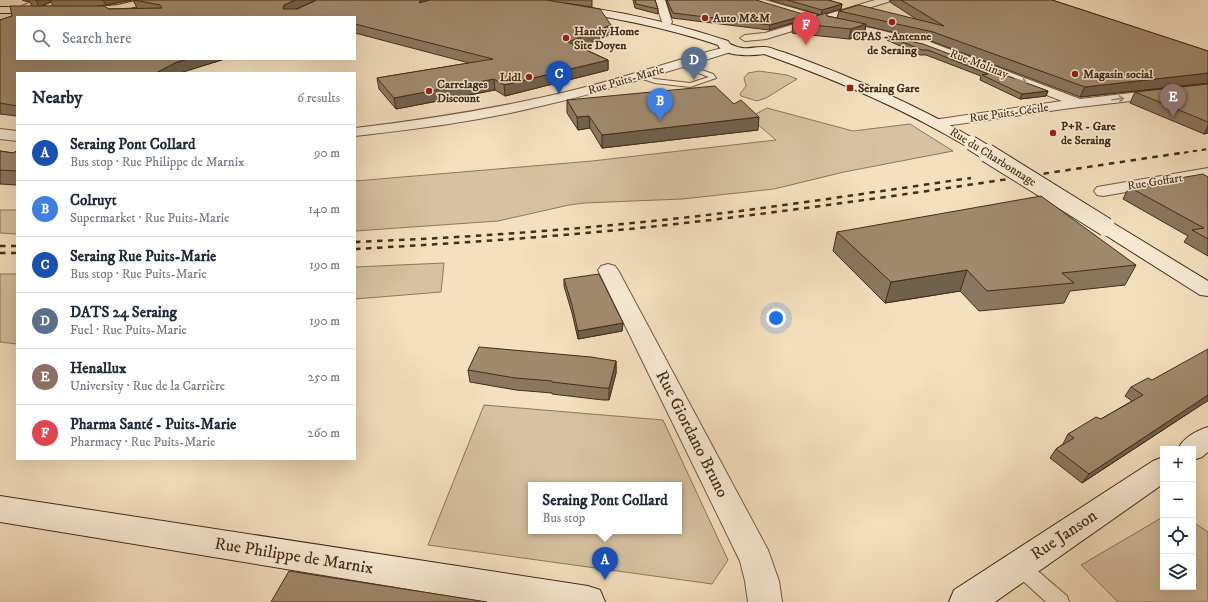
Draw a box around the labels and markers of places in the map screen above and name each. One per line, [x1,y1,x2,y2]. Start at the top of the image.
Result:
place label: Auto M&M [712,11,770,26]
pin: F [793,12,819,45]
marker: Auto M&M [700,13,710,23]
marker: CPAS - Antenne de Seraing [887,17,897,27]
place label: Handy Home Site Doyen [574,24,639,53]
place label: CPAS - Antenne de Seraing [853,29,931,58]
marker: Handy Home Site Doyen [561,33,571,43]
pin: D [681,47,707,80]
pin: C [546,61,572,94]
place label: Magasin social [1083,67,1153,82]
marker: Magasin social [1070,69,1080,79]
place label: Lidl [500,70,521,85]
marker: Lidl [524,72,534,82]
place label: Carrelages Discount [437,77,488,106]
place label: Seraing Gare [858,81,920,96]
marker: Seraing Gare [845,83,855,93]
pin: E [1160,84,1186,117]
marker: Carrelages Discount [424,86,434,96]
pin: B [647,88,673,121]
place label: P+R - Gare de Seraing [1061,119,1116,148]
marker: P+R - Gare de Seraing [1048,128,1058,138]
pin: A [592,547,618,580]

